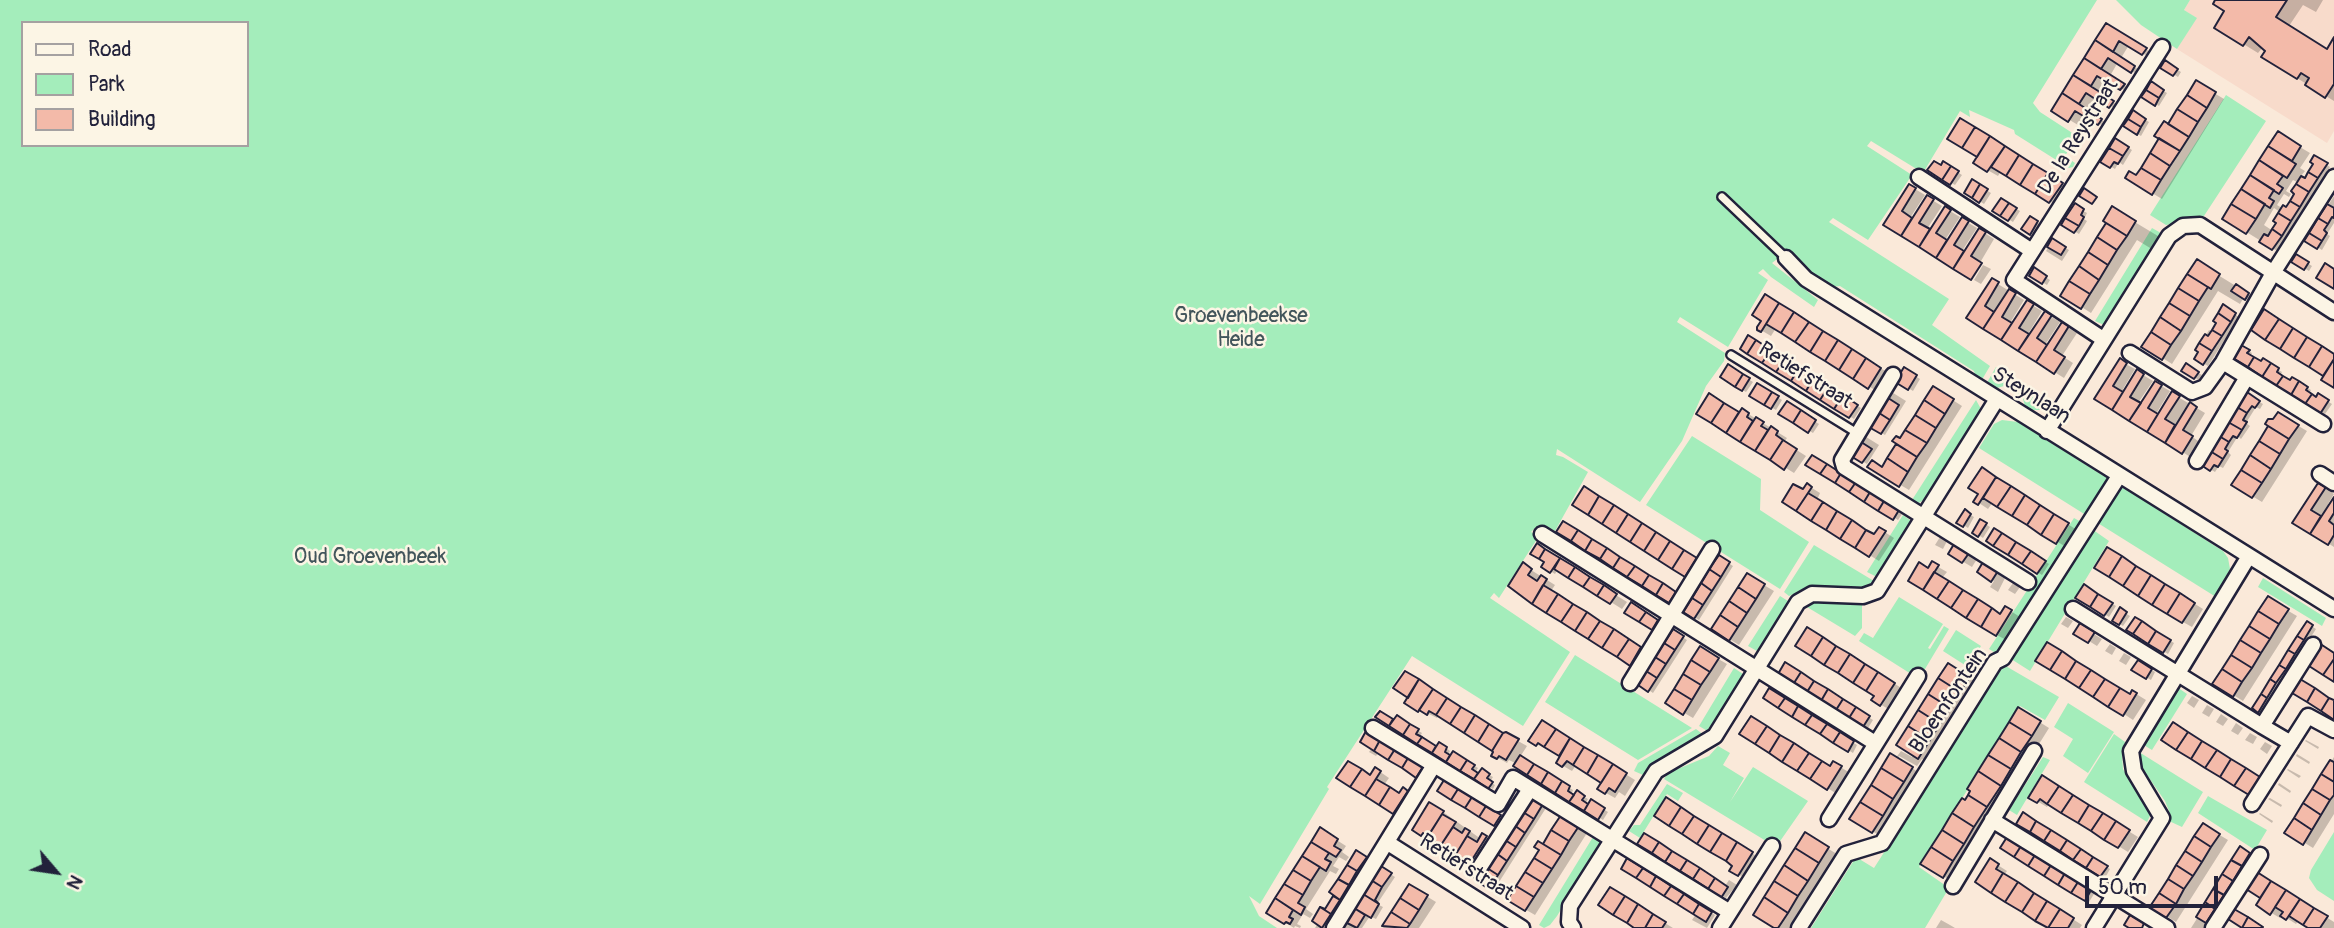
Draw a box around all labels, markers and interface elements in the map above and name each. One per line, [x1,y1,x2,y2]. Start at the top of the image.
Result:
legend [21,21,248,147]
text: Road [88,36,132,63]
text: Park [88,71,125,98]
street label: De la Reystraat [2033,75,2125,199]
text: Building [88,106,155,133]
park label: Groevenbeekse Heide [1174,304,1308,354]
street label: Retiefstraat [1753,337,1857,415]
street label: Steynlaan [1987,362,2075,430]
park label: Oud Groevenbeek [294,545,446,571]
street label: Bloemfontein [1905,644,1993,758]
street label: Retiefstraat [1414,829,1518,907]
north arrow [21,837,91,907]
scale bar [2089,862,2222,906]
text: N [61,871,88,894]
text: 50 m [2098,874,2147,901]

